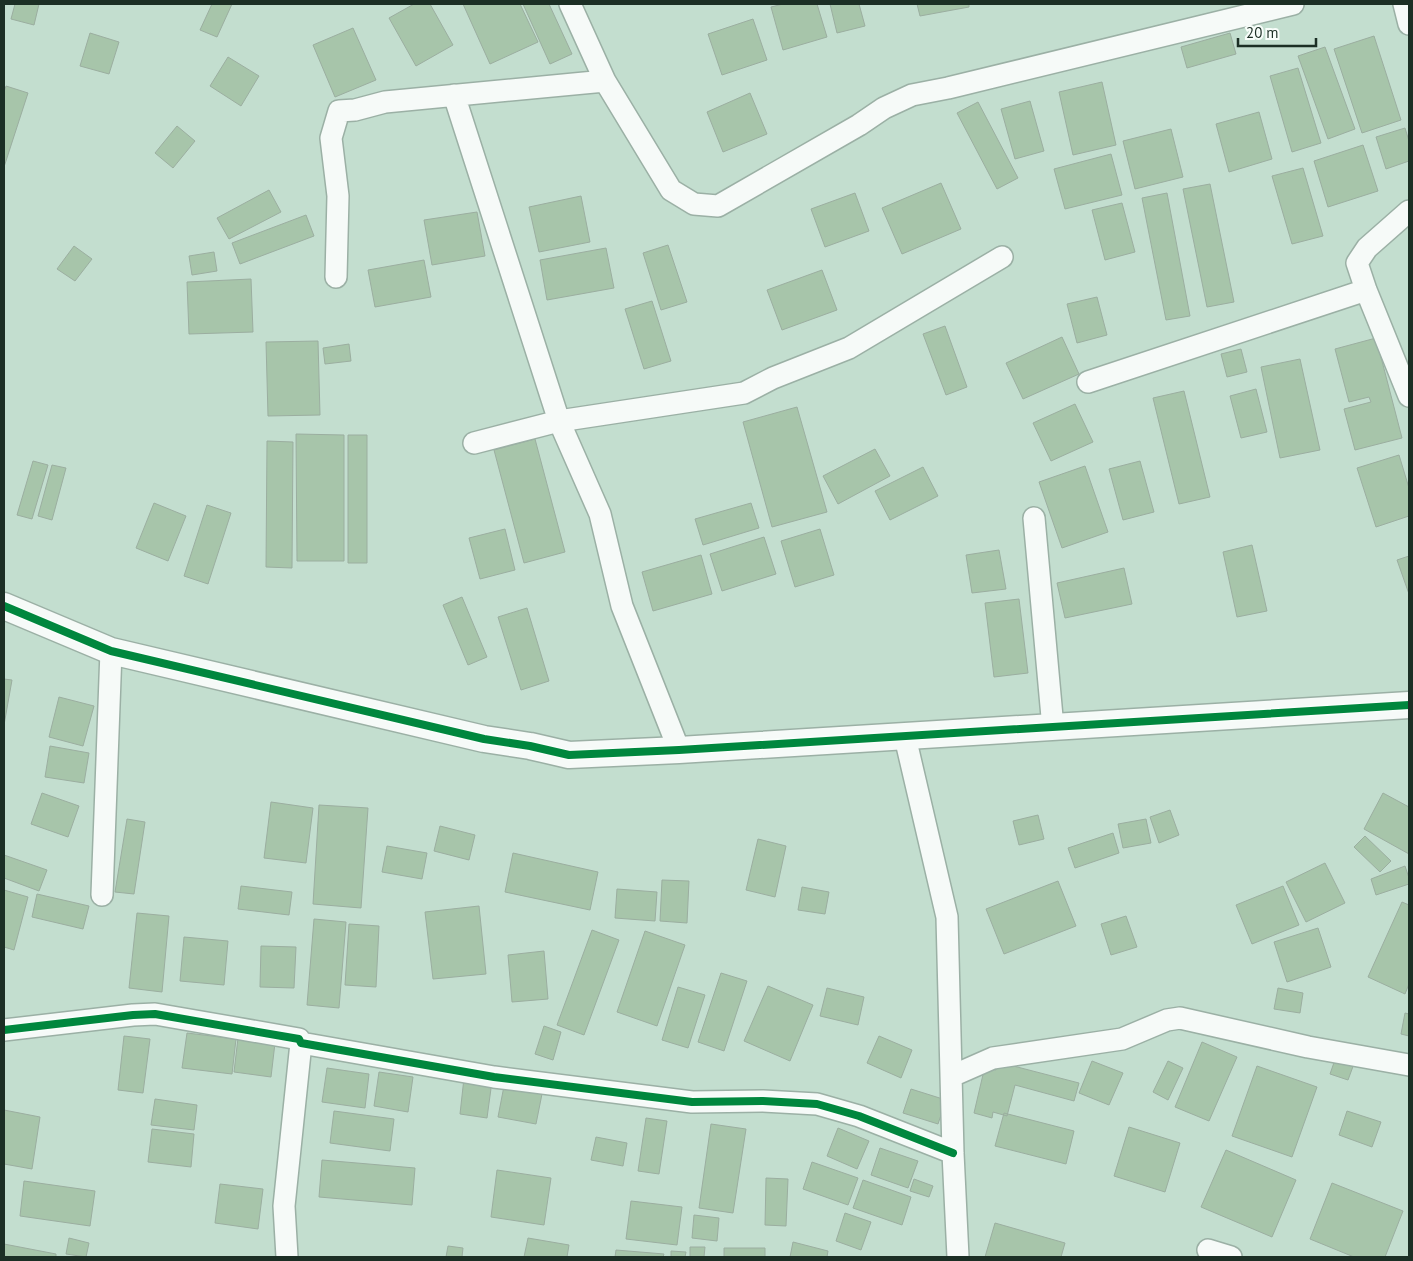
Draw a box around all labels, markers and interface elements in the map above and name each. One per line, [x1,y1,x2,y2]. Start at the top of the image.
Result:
scale bar [1238,15,1316,47]
text: 20 m [1246,23,1279,42]

